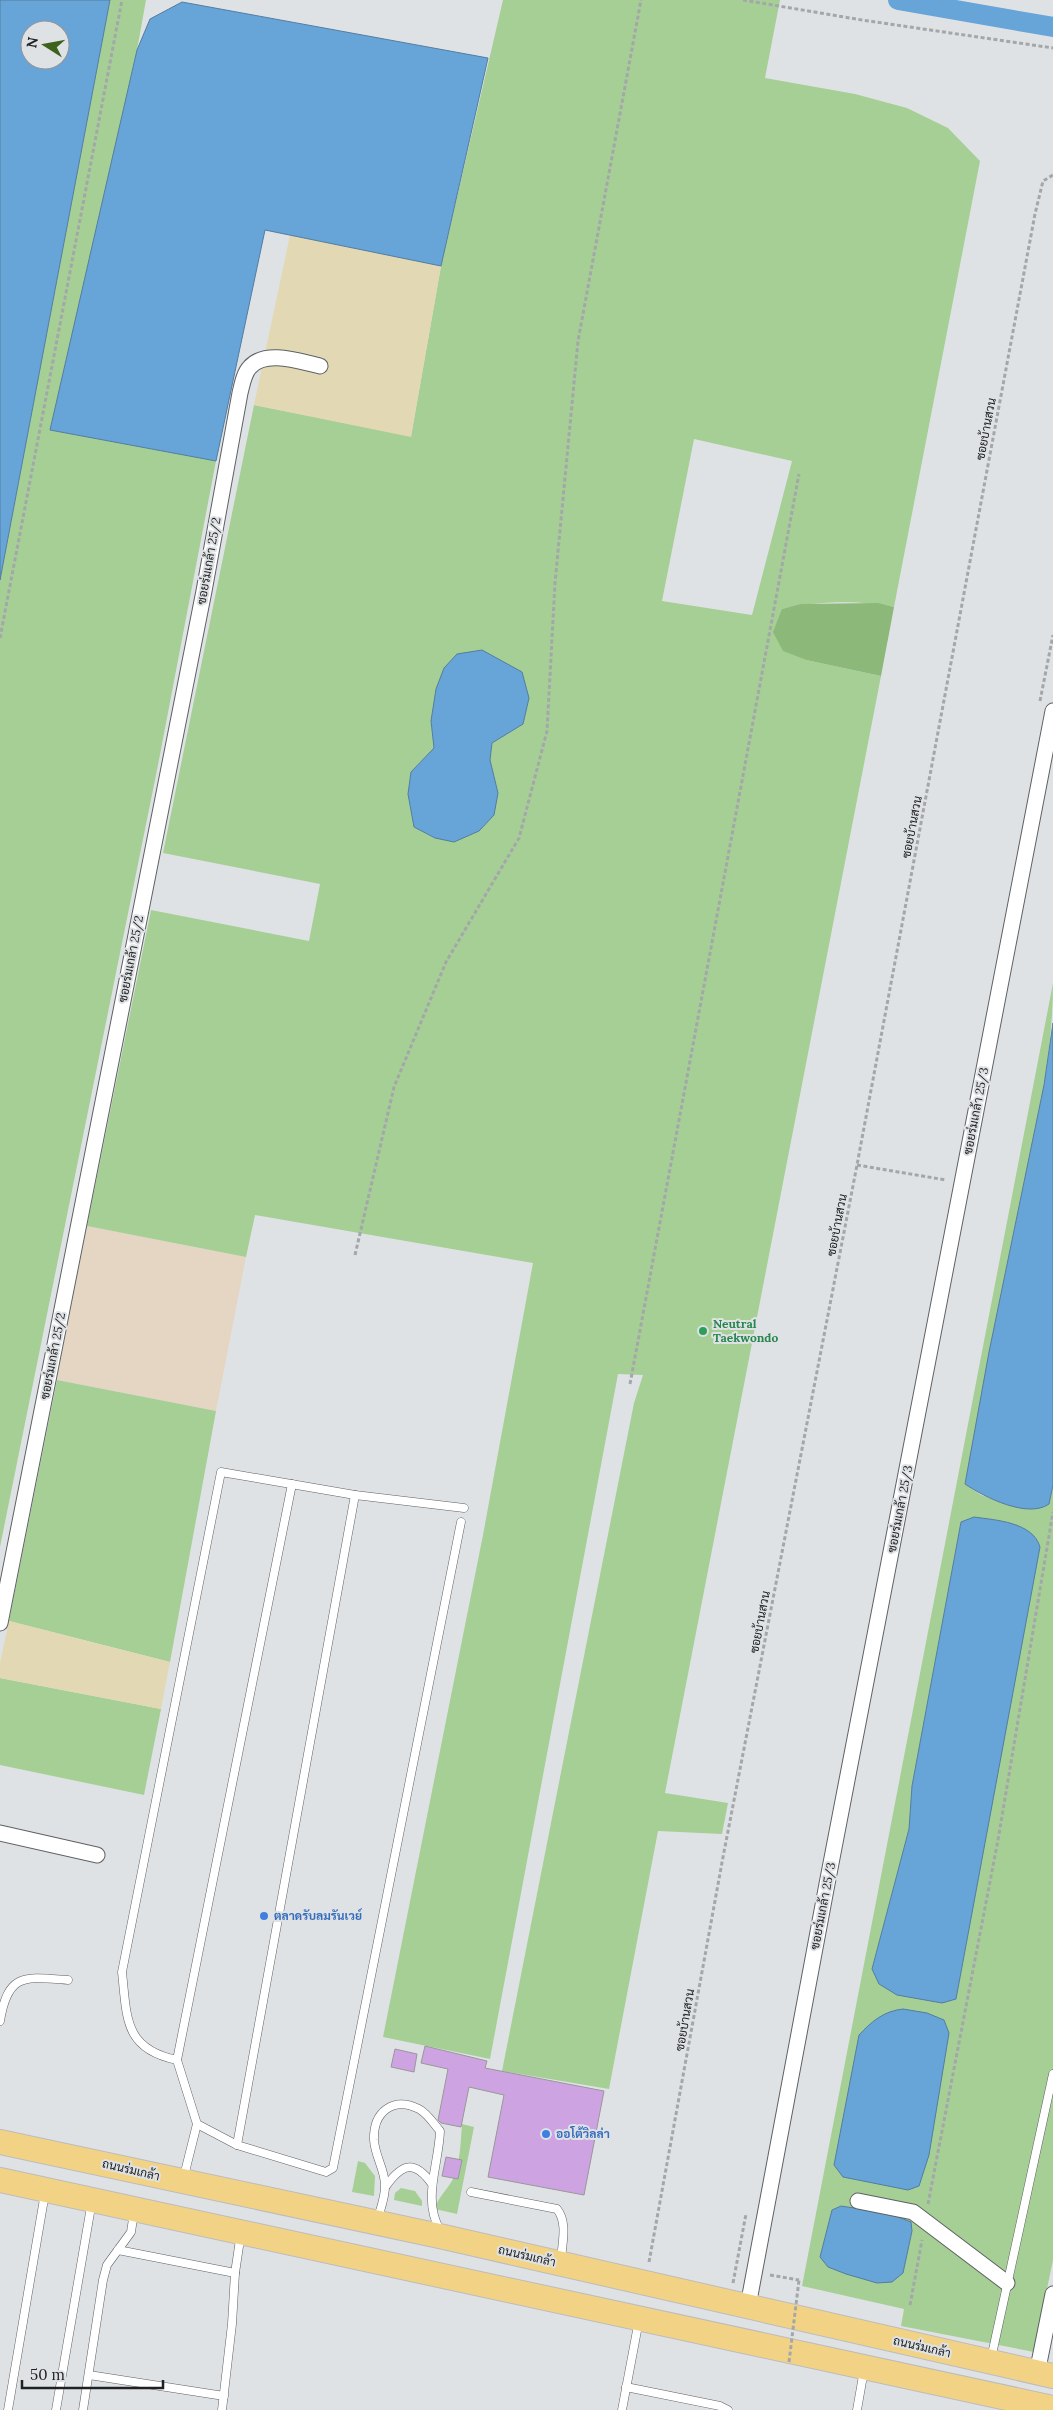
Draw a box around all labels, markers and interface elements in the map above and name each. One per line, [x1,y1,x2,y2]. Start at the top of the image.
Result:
north arrow [20,20,70,70]
text: N [22,35,42,50]
street label: ซอยบ้านสวน [972,396,999,461]
street label: ซอยร่มเกล้า 25/2 [193,516,225,606]
street label: ซอยบ้านสวน [898,794,925,859]
street label: ซอยร่มเกล้า 25/2 [115,914,147,1004]
street label: ซอยร่มเกล้า 25/3 [960,1066,992,1156]
street label: ซอยบ้านสวน [823,1192,850,1257]
street label: ซอยร่มเกล้า 25/2 [37,1311,69,1401]
place label: Neutral Taekwondo [713,1316,779,1345]
marker: Neutral Taekwondo [697,1325,709,1337]
street label: ซอยร่มเกล้า 25/3 [884,1464,916,1554]
street label: ซอยบ้านสวน [746,1589,773,1654]
street label: ซอยร่มเกล้า 25/3 [807,1861,839,1951]
place label: ตลาดรับลมรันเวย์ [274,1908,363,1923]
marker: ตลาดรับลมรันเวย์ [258,1910,270,1922]
street label: ซอยบ้านสวน [672,1987,697,2052]
place label: ออโต้วิลล่า [556,2126,610,2141]
marker: ออโต้วิลล่า [540,2128,552,2140]
street label: ถนนร่มเกล้า [101,2156,161,2183]
street label: ถนนร่มเกล้า [497,2242,557,2269]
street label: ถนนร่มเกล้า [892,2333,952,2360]
scale bar [22,2358,164,2390]
text: 50 m [30,2365,65,2384]

